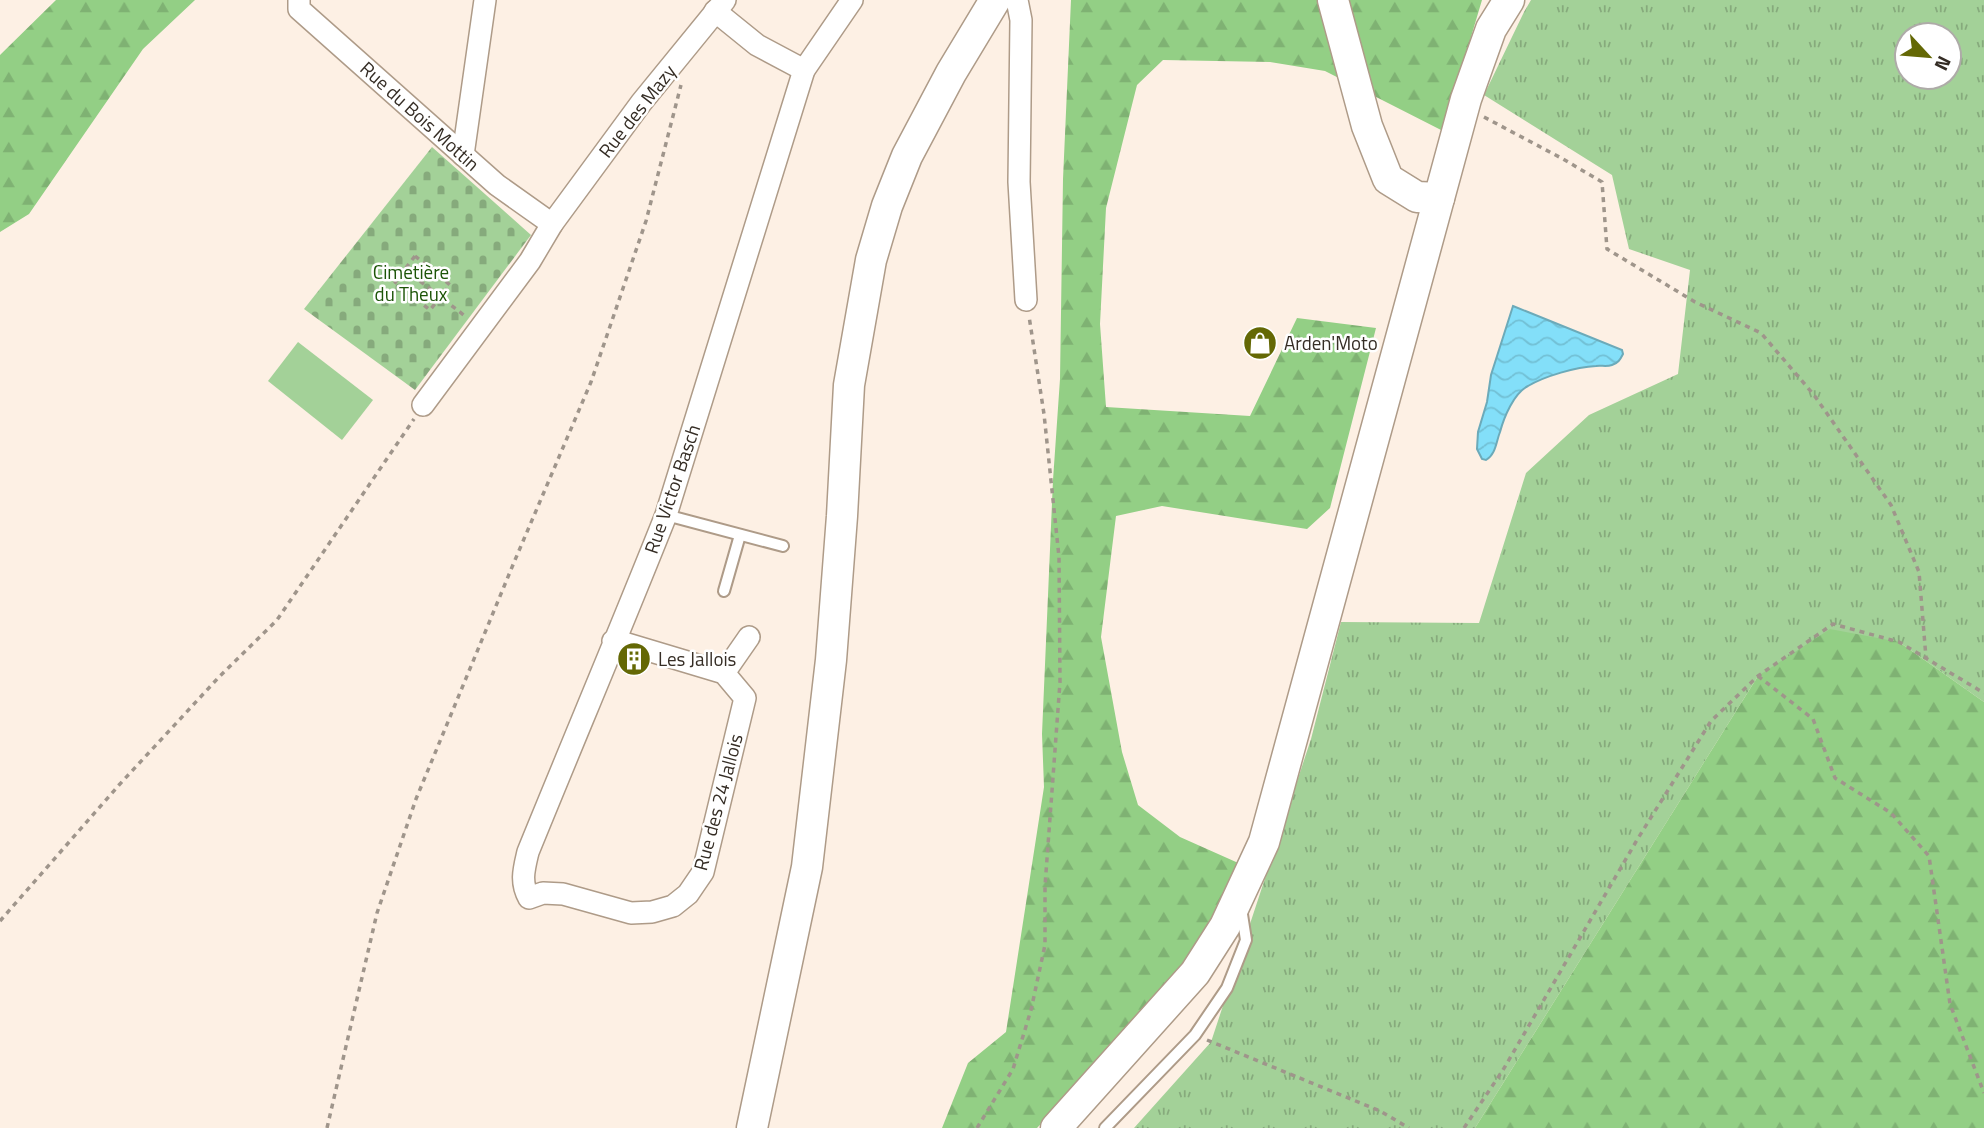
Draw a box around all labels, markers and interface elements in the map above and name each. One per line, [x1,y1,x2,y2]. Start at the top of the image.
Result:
north arrow [1893,21,1963,91]
text: N [1928,51,1960,76]
street label: Rue du Bois Mottin [354,54,487,177]
street label: Rue des Mazy [591,58,682,164]
park label: Cimetière du Theux [373,257,449,308]
shop icon: Arden'Moto [1241,324,1279,362]
place label: Arden'Moto [1284,328,1378,357]
street label: Rue Victor Basch [636,420,707,557]
building icon: Les Jallois [615,640,653,678]
place label: Les Jallois [658,644,737,673]
street label: Rue des 24 Jallois [685,730,750,873]

